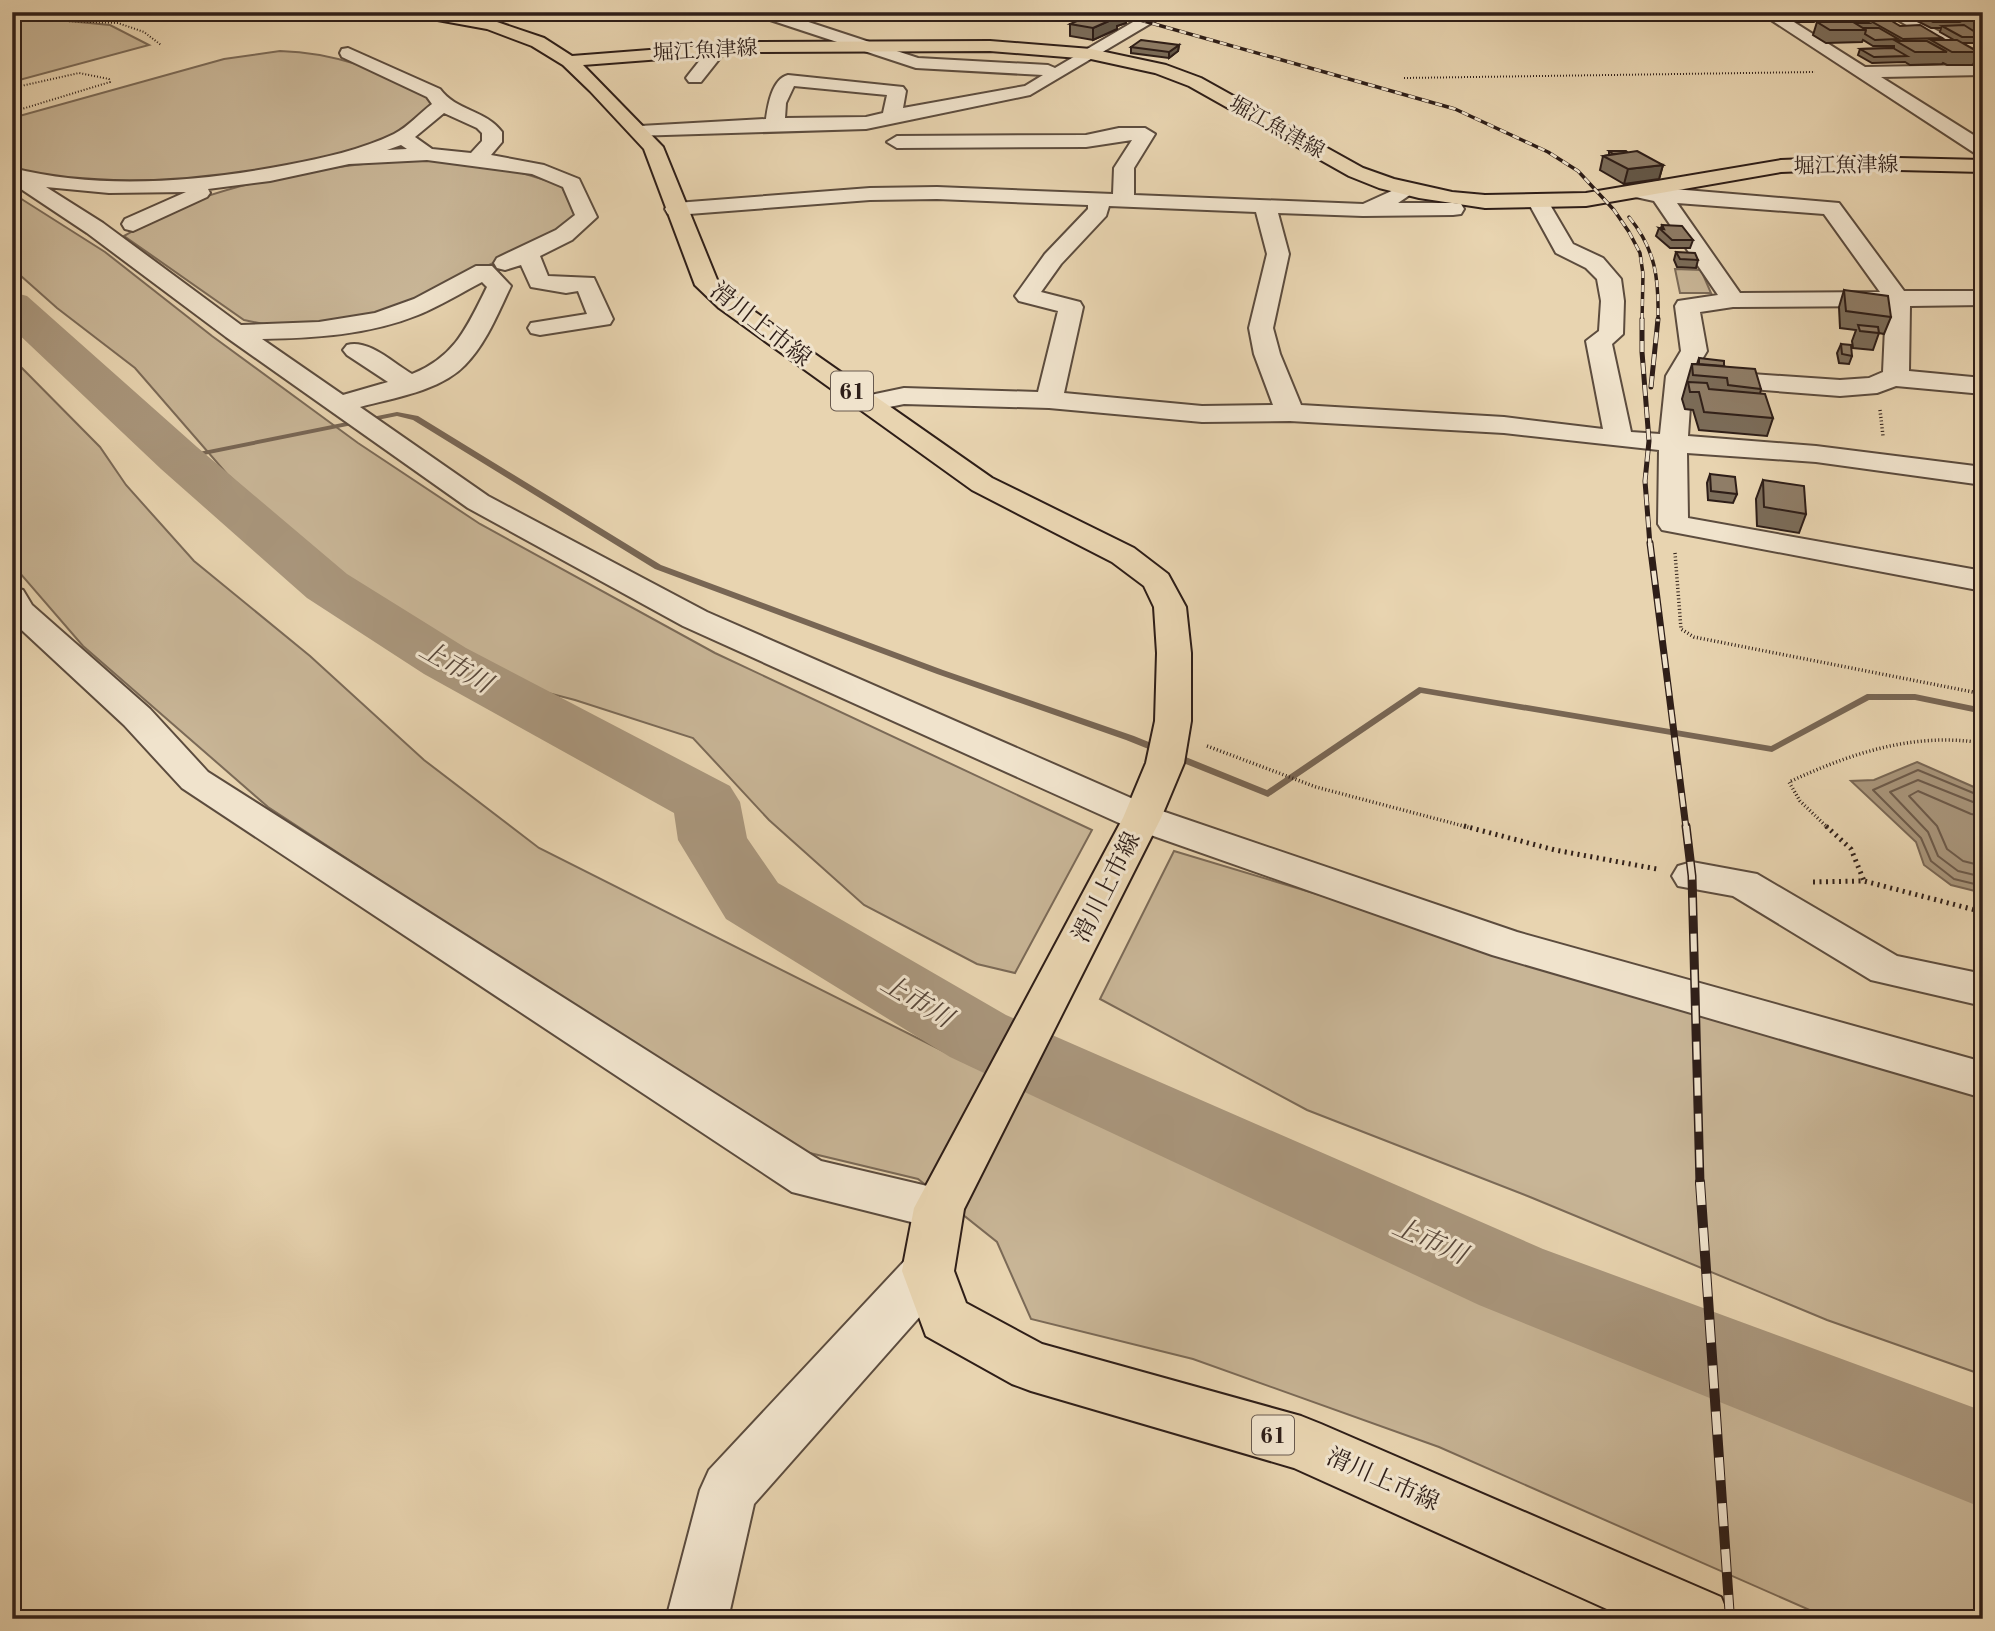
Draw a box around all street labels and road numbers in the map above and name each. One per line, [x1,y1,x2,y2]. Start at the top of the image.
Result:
street label: 堀江魚津線 [652,36,758,65]
street label: 堀江魚津線 [1225,92,1328,163]
street label: 堀江魚津線 [1793,153,1899,178]
street label: 滑川上市線 [705,277,816,372]
road number: 61 [831,372,873,410]
street label: 滑川上市線 [1067,828,1146,947]
road number: 61 [1252,1416,1294,1454]
street label: 滑川上市線 [1322,1443,1443,1516]

